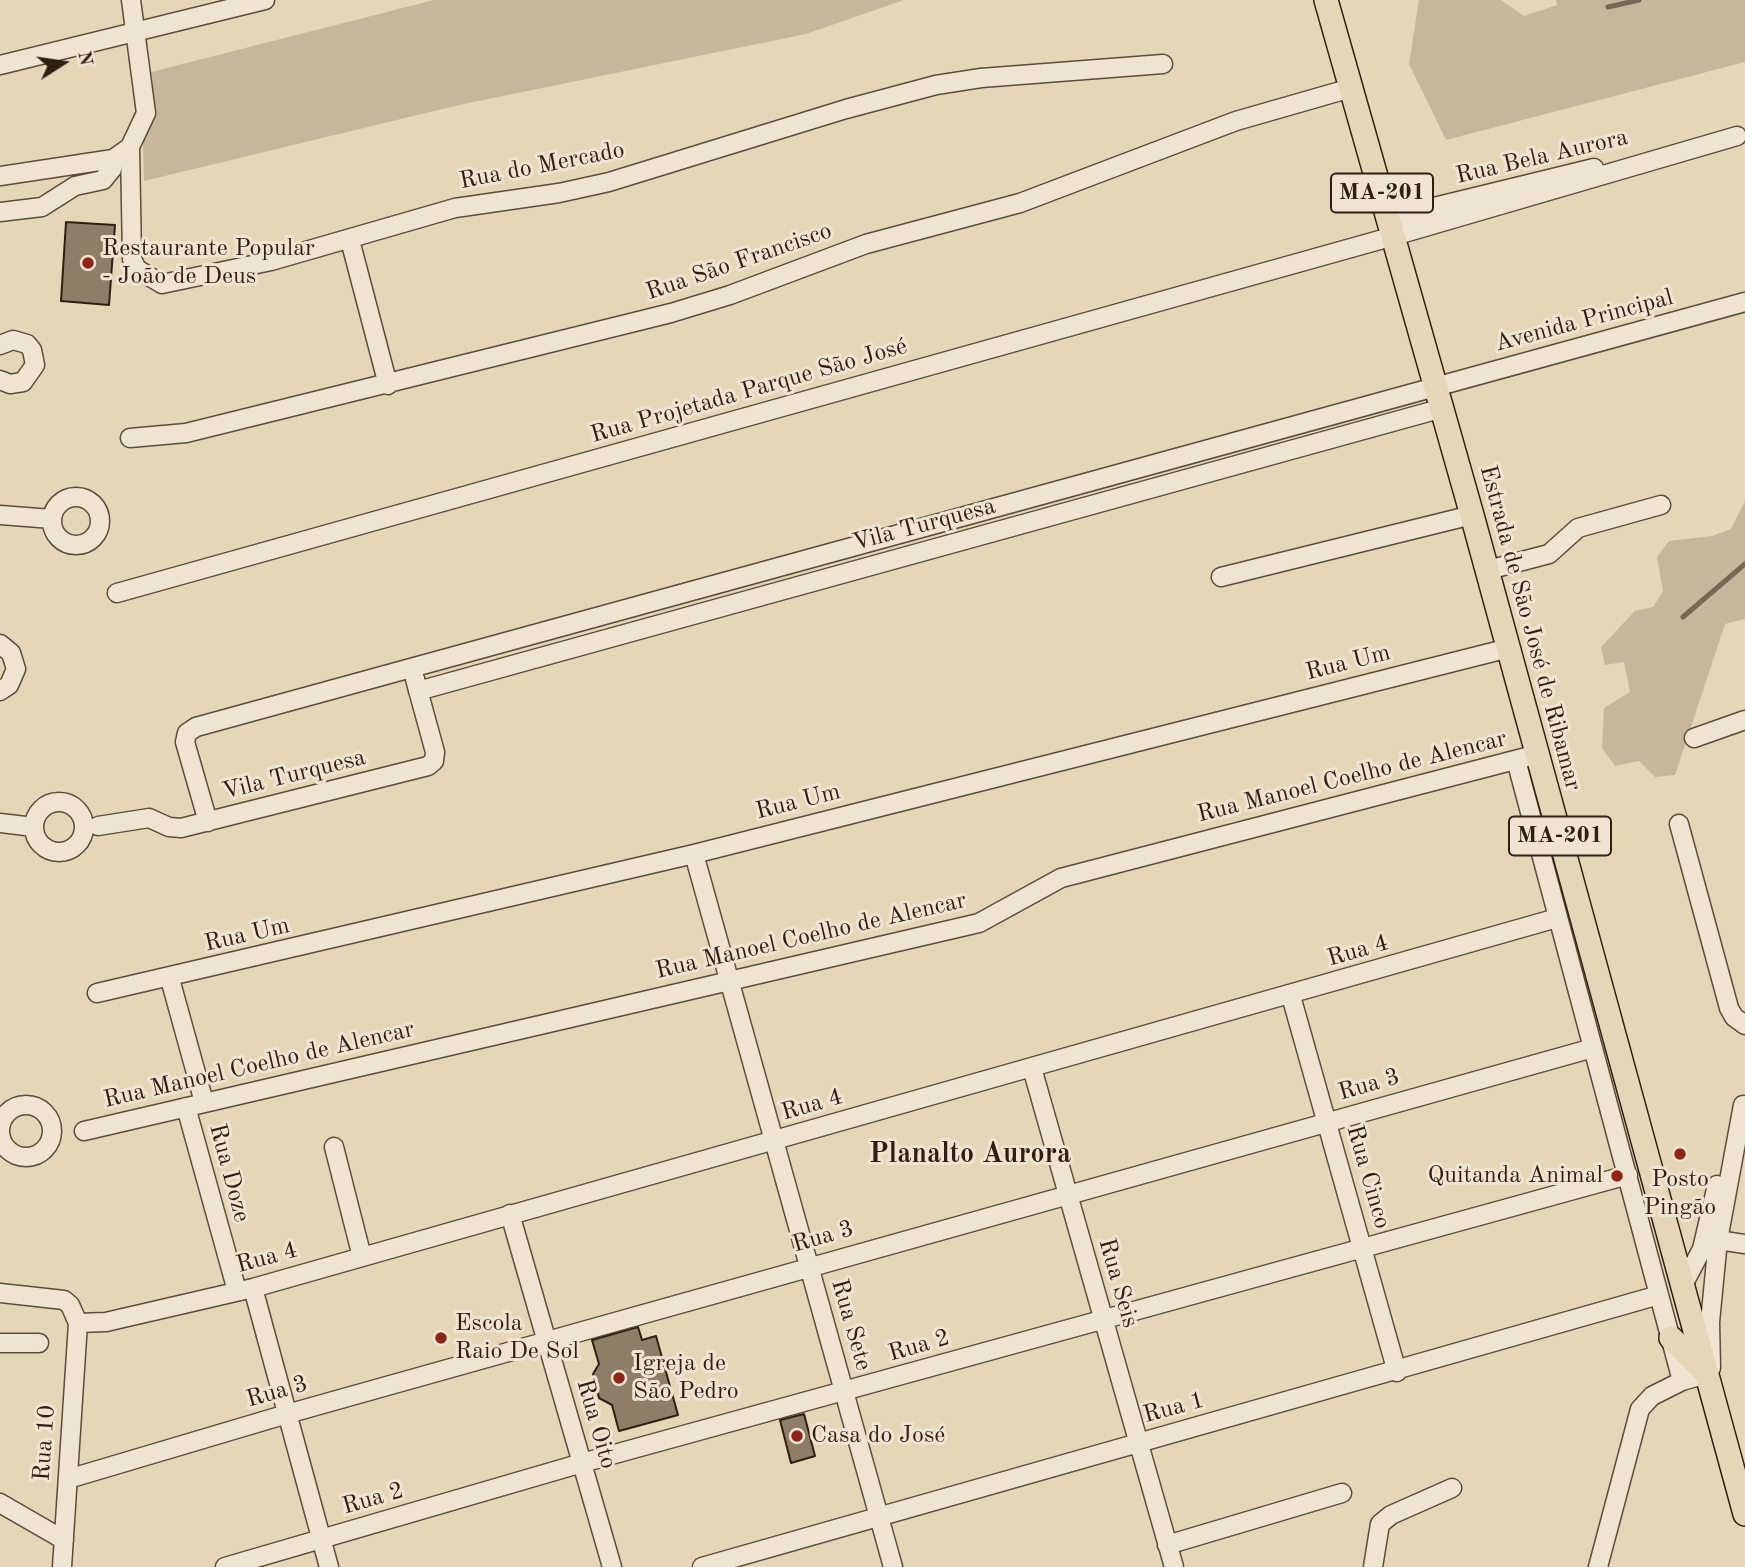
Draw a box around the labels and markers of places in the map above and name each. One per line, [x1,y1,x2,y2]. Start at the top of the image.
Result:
place label: Restaurante Popular - João de Deus [102,235,315,291]
marker: Restaurante Popular - João de Deus [80,255,96,271]
marker: Posto Pingão [1672,1146,1688,1162]
place label: Quitanda Animal [1427,1162,1603,1190]
place label: Posto Pingão [1644,1166,1716,1222]
marker: Quitanda Animal [1609,1168,1625,1184]
place label: Escola Raio De Sol [455,1310,579,1366]
marker: Escola Raio De Sol [433,1330,449,1346]
place label: Igreja de São Pedro [633,1350,739,1406]
marker: Igreja de São Pedro [611,1370,627,1386]
place label: Casa do José [811,1422,945,1450]
marker: Casa do José [789,1428,805,1444]

